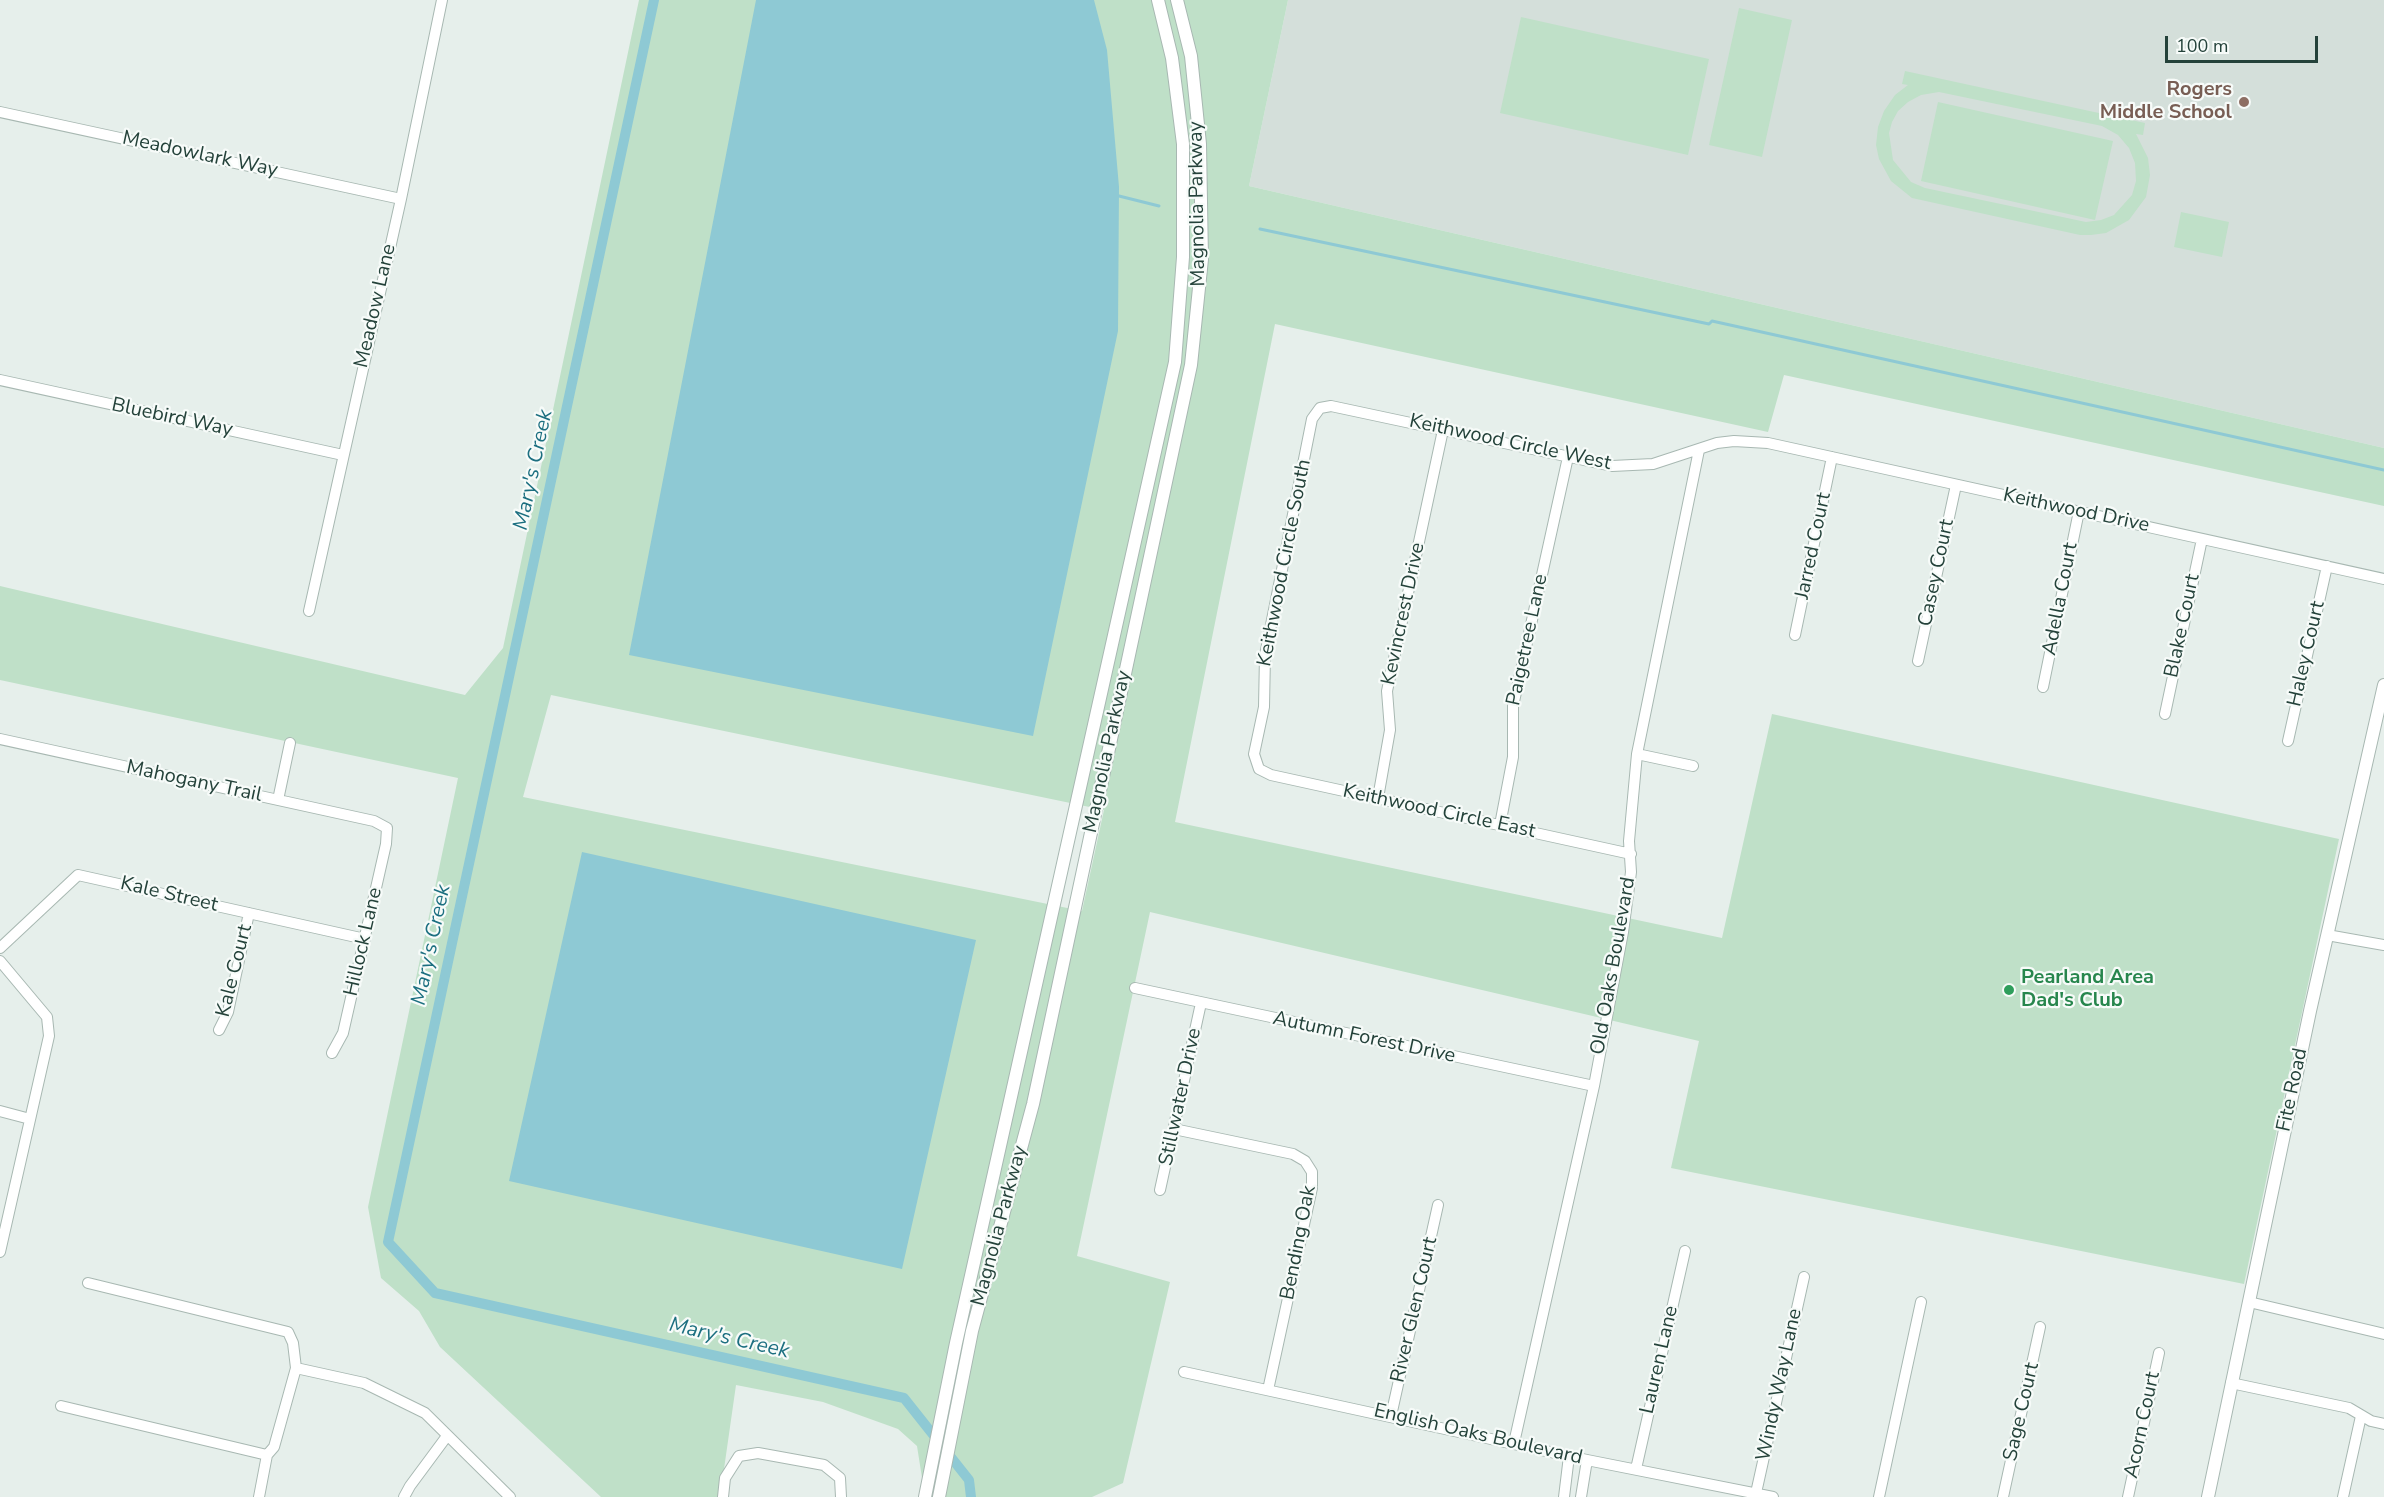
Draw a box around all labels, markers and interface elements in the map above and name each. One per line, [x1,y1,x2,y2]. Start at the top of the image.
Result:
scale bar [2168,24,2321,62]
text: 100 m [2176,34,2228,58]
place label: Rogers Middle School [2100,78,2232,125]
marker: Rogers Middle School [2237,95,2251,109]
street label: Magnolia Parkway [1185,121,1211,287]
street label: Meadowlark Way [120,127,280,183]
street label: Meadow Lane [350,242,402,370]
street label: Bluebird Way [109,393,235,443]
water label: Mary's Creek [509,407,559,533]
street label: Keithwood Circle West [1407,410,1613,476]
street label: Keithwood Circle South [1253,457,1317,669]
street label: Keithwood Drive [2001,484,2151,538]
street label: Jarred Court [1791,490,1837,602]
street label: Casey Court [1914,517,1960,629]
street label: Kevincrest Drive [1377,541,1431,687]
street label: Adella Court [2038,541,2084,657]
street label: Paigetree Lane [1502,572,1554,708]
street label: Blake Court [2160,572,2206,680]
street label: Haley Court [2283,599,2331,709]
street label: Magnolia Parkway [1079,669,1137,835]
street label: Mahogany Trail [124,756,264,808]
street label: Keithwood Circle East [1341,780,1537,844]
street label: Kale Street [118,872,220,918]
street label: Old Oaks Boulevard [1587,875,1641,1057]
water label: Mary's Creek [407,882,457,1008]
street label: Hillock Lane [340,885,388,999]
street label: Kale Court [212,922,258,1020]
place label: Pearland Area Dad's Club [2021,966,2154,1013]
marker: Pearland Area Dad's Club [2002,983,2016,997]
street label: Autumn Forest Drive [1270,1007,1458,1069]
street label: Stillwater Drive [1155,1026,1207,1168]
street label: Fite Road [2272,1046,2314,1134]
street label: Magnolia Parkway [967,1143,1033,1309]
street label: Bending Oak [1276,1184,1322,1302]
street label: River Glen Court [1387,1235,1443,1385]
street label: Lauren Lane [1636,1304,1684,1416]
street label: Windy Way Lane [1752,1307,1808,1463]
water label: Mary's Creek [666,1313,792,1365]
street label: Sage Court [1999,1360,2045,1464]
street label: Acorn Court [2120,1370,2166,1480]
street label: English Oaks Boulevard [1371,1399,1585,1471]

